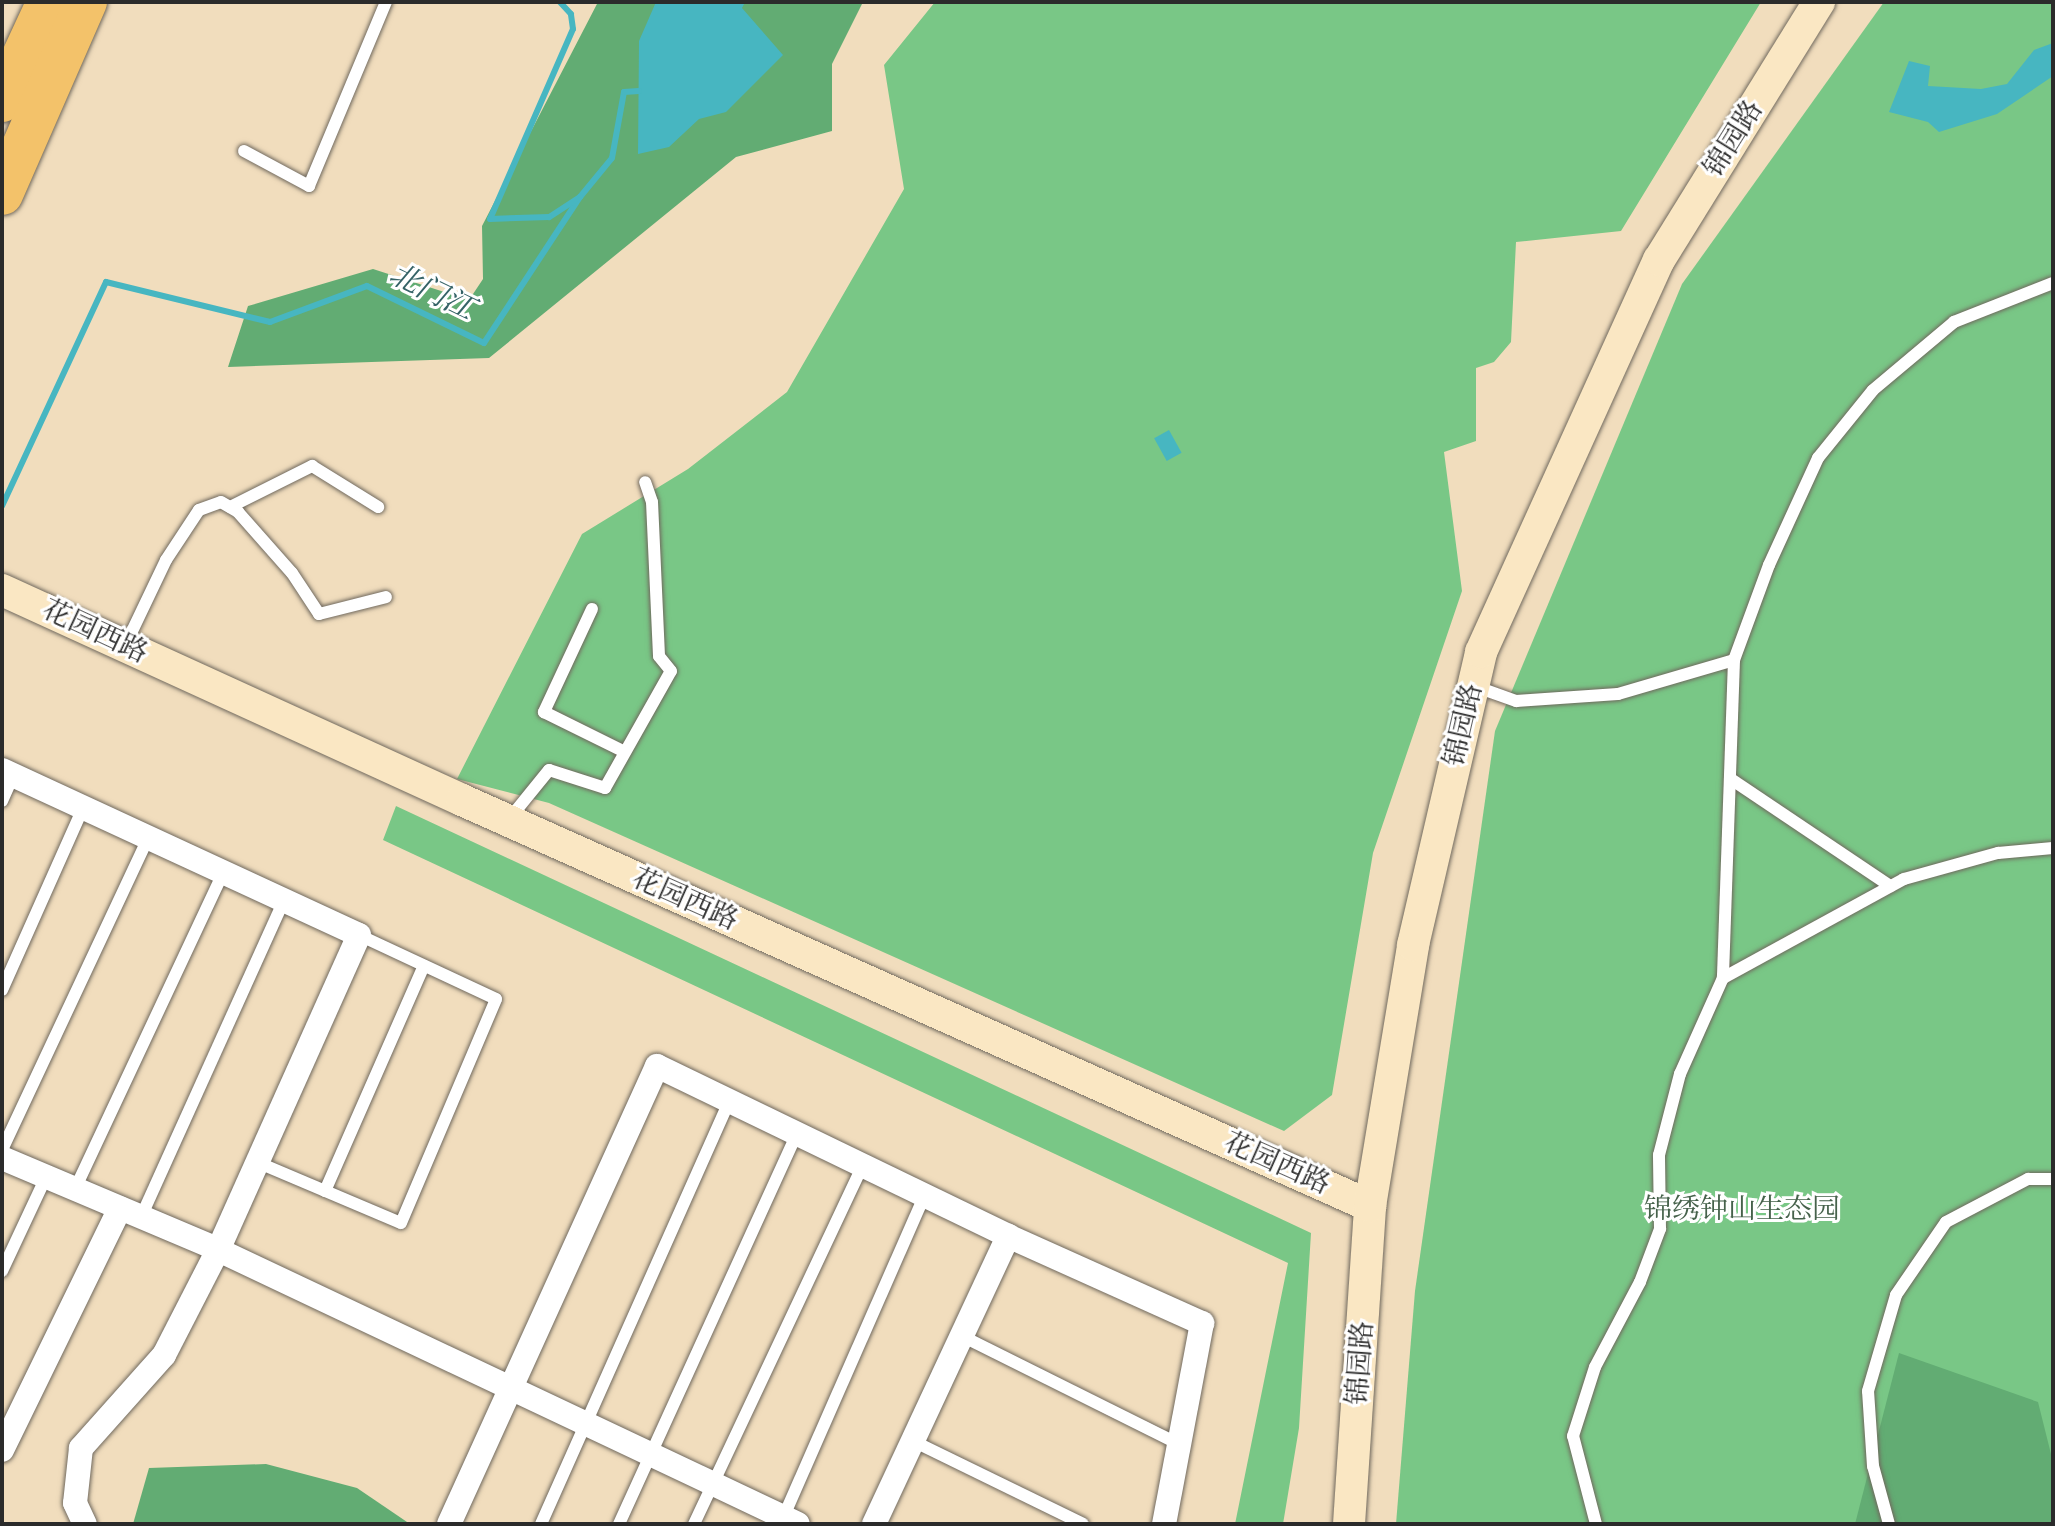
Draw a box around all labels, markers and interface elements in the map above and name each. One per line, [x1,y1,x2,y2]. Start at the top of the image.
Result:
street label: 锦园路 [1697,94,1771,184]
water label: 北门江 [383,257,479,329]
street label: 花园西路 [37,593,153,671]
street label: 锦园路 [1438,680,1490,770]
street label: 花园西路 [627,862,743,938]
street label: 花园西路 [1219,1126,1335,1202]
park label: 锦绣钟山生态园 [1644,1193,1840,1227]
street label: 锦园路 [1341,1320,1381,1406]

